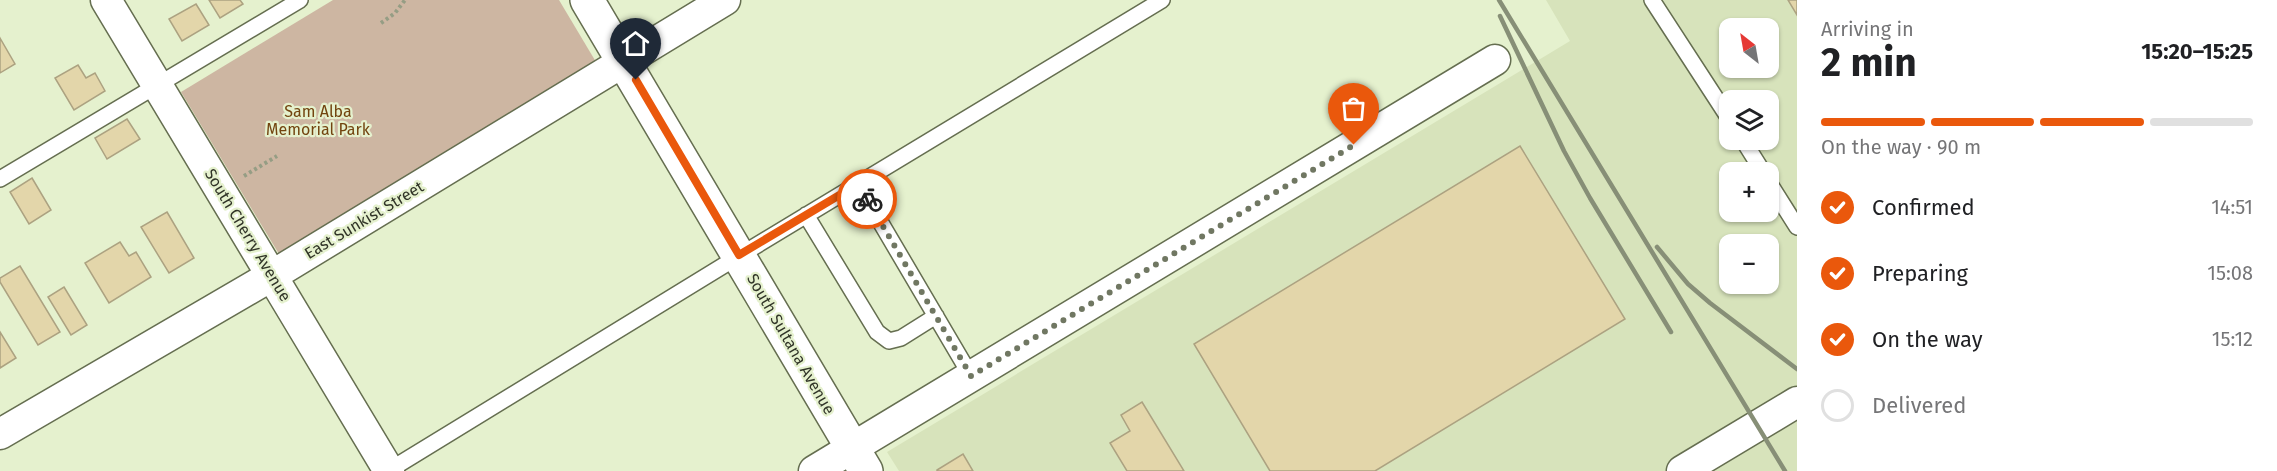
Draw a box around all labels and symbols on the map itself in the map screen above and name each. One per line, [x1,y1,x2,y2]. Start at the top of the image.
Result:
pin [610,18,661,80]
north arrow [1719,18,1779,78]
pin [1328,83,1379,145]
park label: Sam Alba Memorial Park [266,102,371,139]
street label: South Cherry Avenue [201,165,295,305]
courier [837,169,897,229]
street label: East Sunkist Street [301,177,427,263]
street label: South Sultana Avenue [743,270,839,418]

